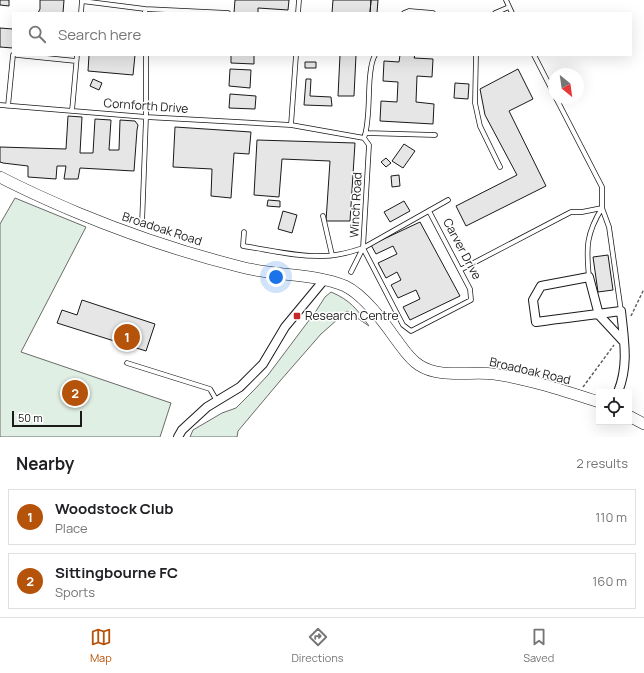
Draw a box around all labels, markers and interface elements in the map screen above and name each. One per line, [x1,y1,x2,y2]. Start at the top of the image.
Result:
search box [12,12,632,56]
icon: search [26,23,48,45]
text: Search here [58,24,141,45]
north arrow [548,68,584,104]
street label: Cornforth Drive [103,94,189,117]
street label: Winch Road [345,172,366,238]
street label: Broadoak Road [120,208,204,249]
street label: Carver Drive [439,215,486,282]
your location [266,267,286,287]
place label: Research Centre [305,307,398,324]
marker: Research Centre [292,311,302,321]
pin: 1 [114,322,140,352]
street label: Broadoak Road [488,353,572,388]
pin: 2 [62,378,88,408]
map controls [596,389,632,425]
button: locate [596,389,632,425]
scale bar [12,409,82,428]
text: 50 m [18,410,43,425]
text: Nearby [16,452,74,475]
text: 2 results [576,454,628,472]
text: Woodstock Club [55,498,174,519]
text: 1 [27,508,33,526]
text: 110 m [595,508,627,526]
text: Place [55,519,88,537]
text: Sittingbourne FC [55,562,178,583]
text: 2 [26,572,34,590]
text: 160 m [592,572,627,590]
text: Sports [55,583,95,601]
tab: Map [90,626,112,665]
tab: Directions [291,626,344,665]
tab: Saved [523,626,554,665]

